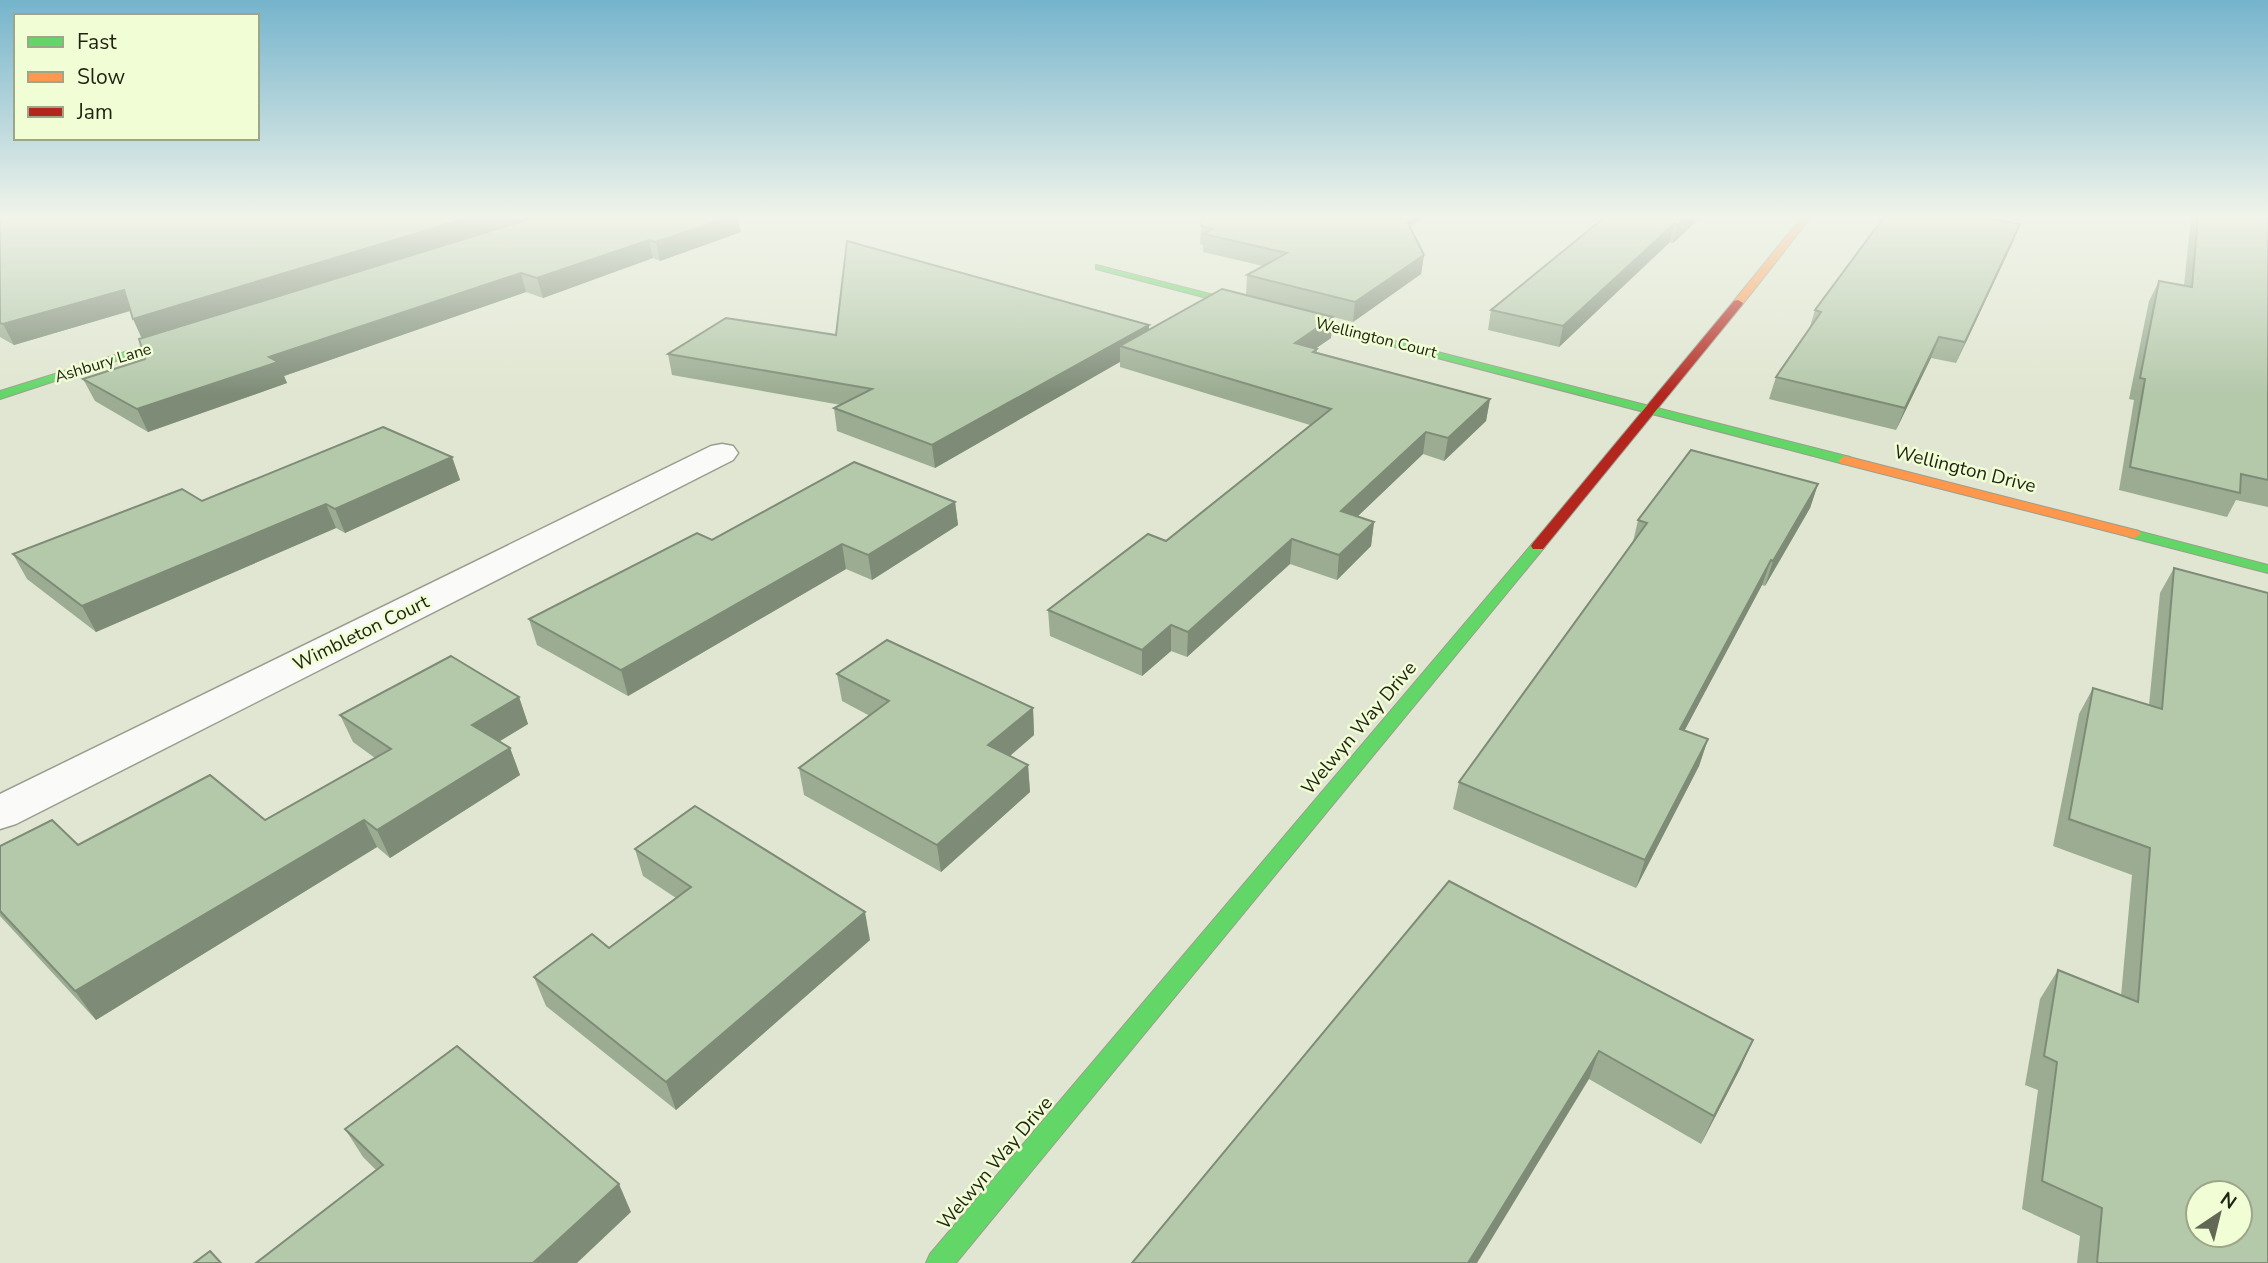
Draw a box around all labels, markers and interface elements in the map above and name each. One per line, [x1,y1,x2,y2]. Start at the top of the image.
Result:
legend [14,14,259,140]
text: Fast [77,28,117,56]
text: Slow [77,63,126,91]
text: Jam [76,98,113,126]
street label: Wellington Court [1313,312,1439,364]
street label: Ashbury Lane [52,338,154,388]
street label: Wellington Drive [1891,439,2039,499]
street label: Wimbleton Court [289,589,434,677]
street label: Welwyn Way Drive [1295,656,1423,800]
street label: Welwyn Way Drive [931,1091,1059,1235]
north arrow [2184,1179,2254,1249]
text: N [2215,1186,2241,1216]

